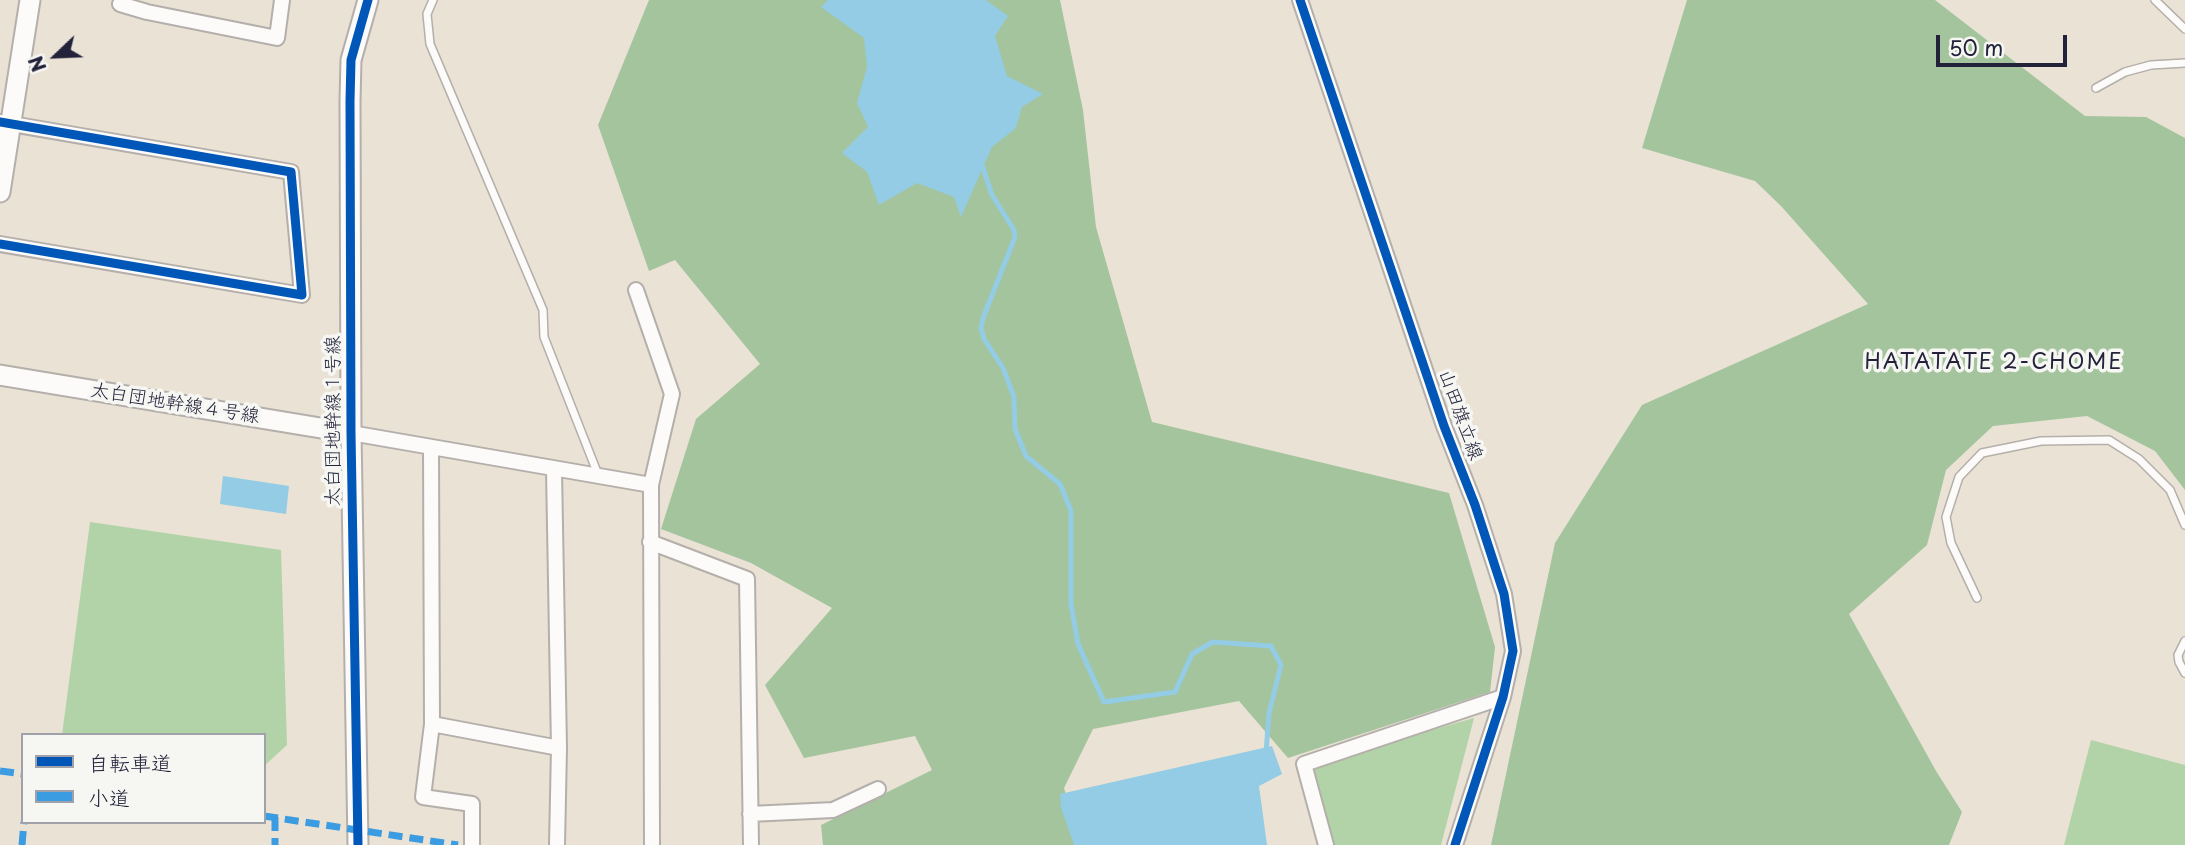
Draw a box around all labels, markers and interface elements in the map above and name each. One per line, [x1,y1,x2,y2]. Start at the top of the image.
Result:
north arrow [21,21,91,91]
scale bar [1940,21,2071,65]
text: 50 m [1949,31,2003,63]
text: N [21,52,52,77]
street label: 太白団地幹線１号線 [323,336,345,506]
district label: HATATATE 2-CHOME [1866,350,2122,376]
street label: 山田旗立線 [1433,366,1487,464]
street label: 太白団地幹線４号線 [89,379,261,429]
legend [21,733,266,824]
text: 自転車道 [88,746,172,778]
text: 小道 [88,781,130,813]

